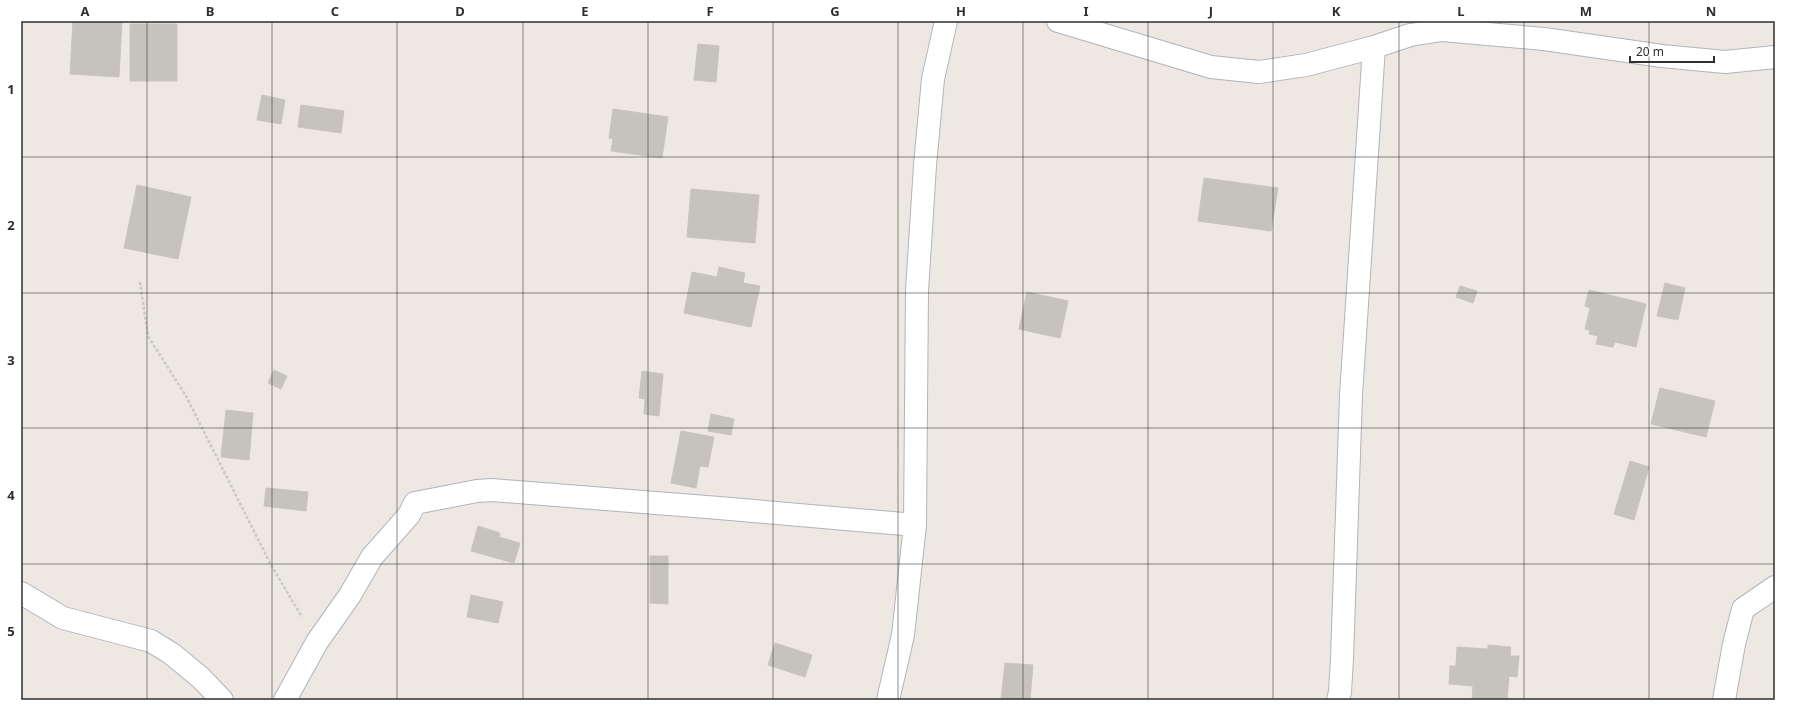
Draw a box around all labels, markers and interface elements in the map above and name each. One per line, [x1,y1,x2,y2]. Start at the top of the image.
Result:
text: A [81,2,90,20]
text: B [206,2,214,20]
text: C [331,2,339,20]
text: D [455,2,465,20]
text: E [581,2,589,20]
text: F [706,2,714,20]
text: G [830,2,840,20]
text: H [956,2,966,20]
text: I [1083,2,1089,20]
text: J [1208,2,1213,20]
text: K [1332,2,1341,20]
text: L [1457,2,1465,20]
text: M [1580,2,1592,20]
text: N [1706,2,1716,20]
scale bar [1630,38,1714,64]
text: 20 m [1636,43,1664,60]
text: 1 [7,80,15,98]
text: 2 [7,216,15,234]
text: 3 [7,351,15,369]
text: 4 [7,486,15,504]
text: 5 [7,622,15,640]

